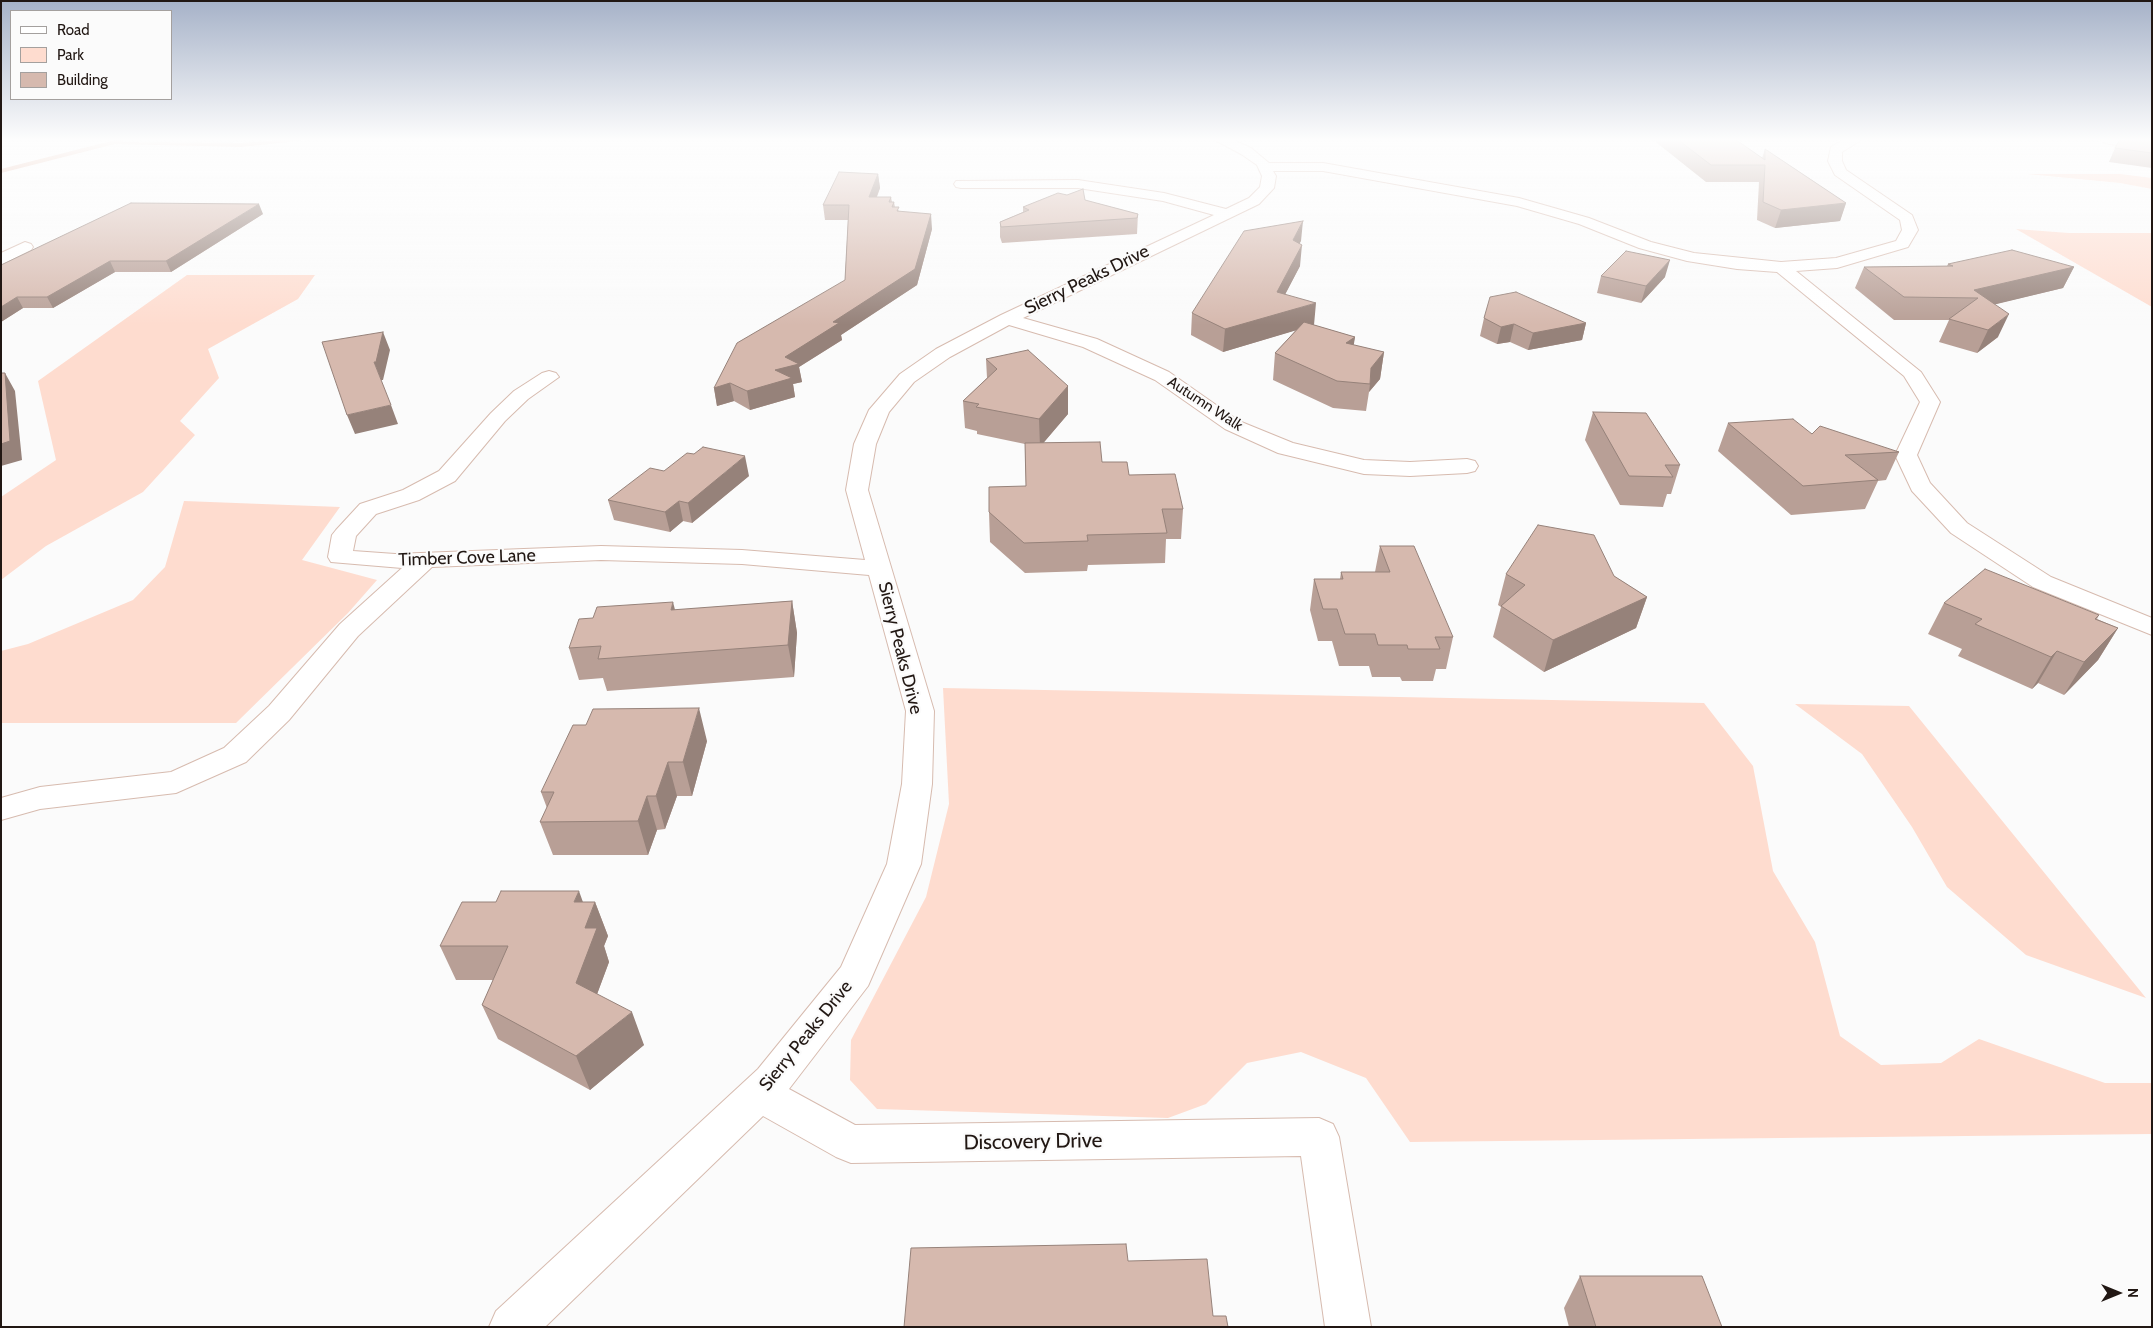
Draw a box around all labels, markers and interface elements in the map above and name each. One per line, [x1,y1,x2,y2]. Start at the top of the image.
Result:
legend [10,10,172,100]
text: Road [57,21,90,39]
text: Park [57,46,84,64]
text: Building [57,71,108,89]
street label: Sierry Peaks Drive [1021,241,1153,319]
street label: Autumn Walk [1164,373,1246,435]
street label: Timber Cove Lane [398,545,536,571]
street label: Sierry Peaks Drive [873,579,927,717]
street label: Sierry Peaks Drive [755,976,857,1096]
street label: Discovery Drive [963,1128,1103,1156]
north arrow [2093,1268,2143,1318]
text: N [2124,1288,2142,1298]

